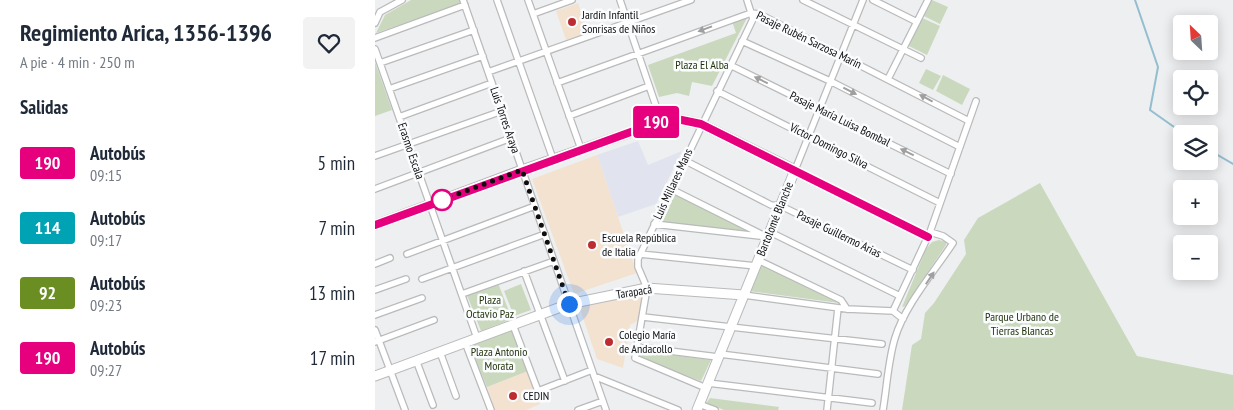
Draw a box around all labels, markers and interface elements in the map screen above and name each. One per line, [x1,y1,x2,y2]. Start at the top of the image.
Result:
place label: Jardín Infantil Sonrisas de Niños [581,7,655,36]
street label: Pasaje Rubén Sarzosa Marín [754,8,864,72]
north arrow [1173,15,1217,60]
map controls [1173,15,1218,280]
marker: Jardín Infantil Sonrisas de Niños [566,16,578,28]
text: Regimiento Arica, 1356-1396 [20,17,272,48]
button: heart [303,17,355,69]
one-way arrow [697,25,712,33]
text: A pie · 4 min · 250 m [20,52,135,72]
park label: Plaza El Alba [675,57,729,72]
button: locate [1173,70,1218,115]
one-way arrow [754,76,768,84]
street label: Luis Torres Araya [487,85,524,155]
street label: Pasaje María Luisa Bombal [788,88,893,149]
one-way arrow [843,88,857,96]
one-way arrow [919,94,933,103]
text: Salidas [20,95,68,119]
line badge: 190 [627,106,685,138]
text: 190 [643,110,669,133]
street label: Víctor Domingo Silva [786,119,871,172]
street label: Erasmo Escala [395,121,428,181]
button: layers [1173,125,1218,170]
text: Autobús [90,141,146,165]
street label: Luis Millares Mans [650,146,696,222]
one-way arrow [900,148,914,156]
text: 190 [35,151,60,174]
text: 5 min [318,151,355,175]
text: 09:15 [90,165,122,185]
street label: Bartolomé Blanche [753,179,796,258]
button: + [1173,180,1218,225]
unlabelled marker [431,189,453,211]
text: Autobús [90,206,146,230]
street label: Pasaje Guillermo Arias [795,207,884,260]
text: 114 [35,216,60,239]
text: 7 min [318,216,355,240]
text: 09:17 [90,230,122,250]
place label: Escuela República de Italia [602,230,676,259]
button: − [1173,235,1218,280]
marker: Escuela República de Italia [586,239,598,251]
text: Autobús [90,271,146,295]
one-way arrow [925,272,935,285]
text: 92 [39,281,56,304]
text: 13 min [309,281,355,305]
street label: Tarapacá [615,281,653,302]
park label: Plaza Octavio Paz [466,292,514,321]
your location [557,292,582,317]
text: 09:23 [90,295,122,315]
park label: Parque Urbano de Tierras Blancas [985,309,1059,338]
place label: Colegio María de Andacollo [619,327,676,356]
text: Autobús [90,336,146,360]
marker: Colegio María de Andacollo [603,336,615,348]
park label: Plaza Antonio Morata [471,344,527,373]
text: 190 [35,346,60,369]
text: 17 min [310,346,355,370]
text: 09:27 [90,360,122,380]
place label: CEDIN [523,388,549,403]
marker: CEDIN [507,390,519,402]

